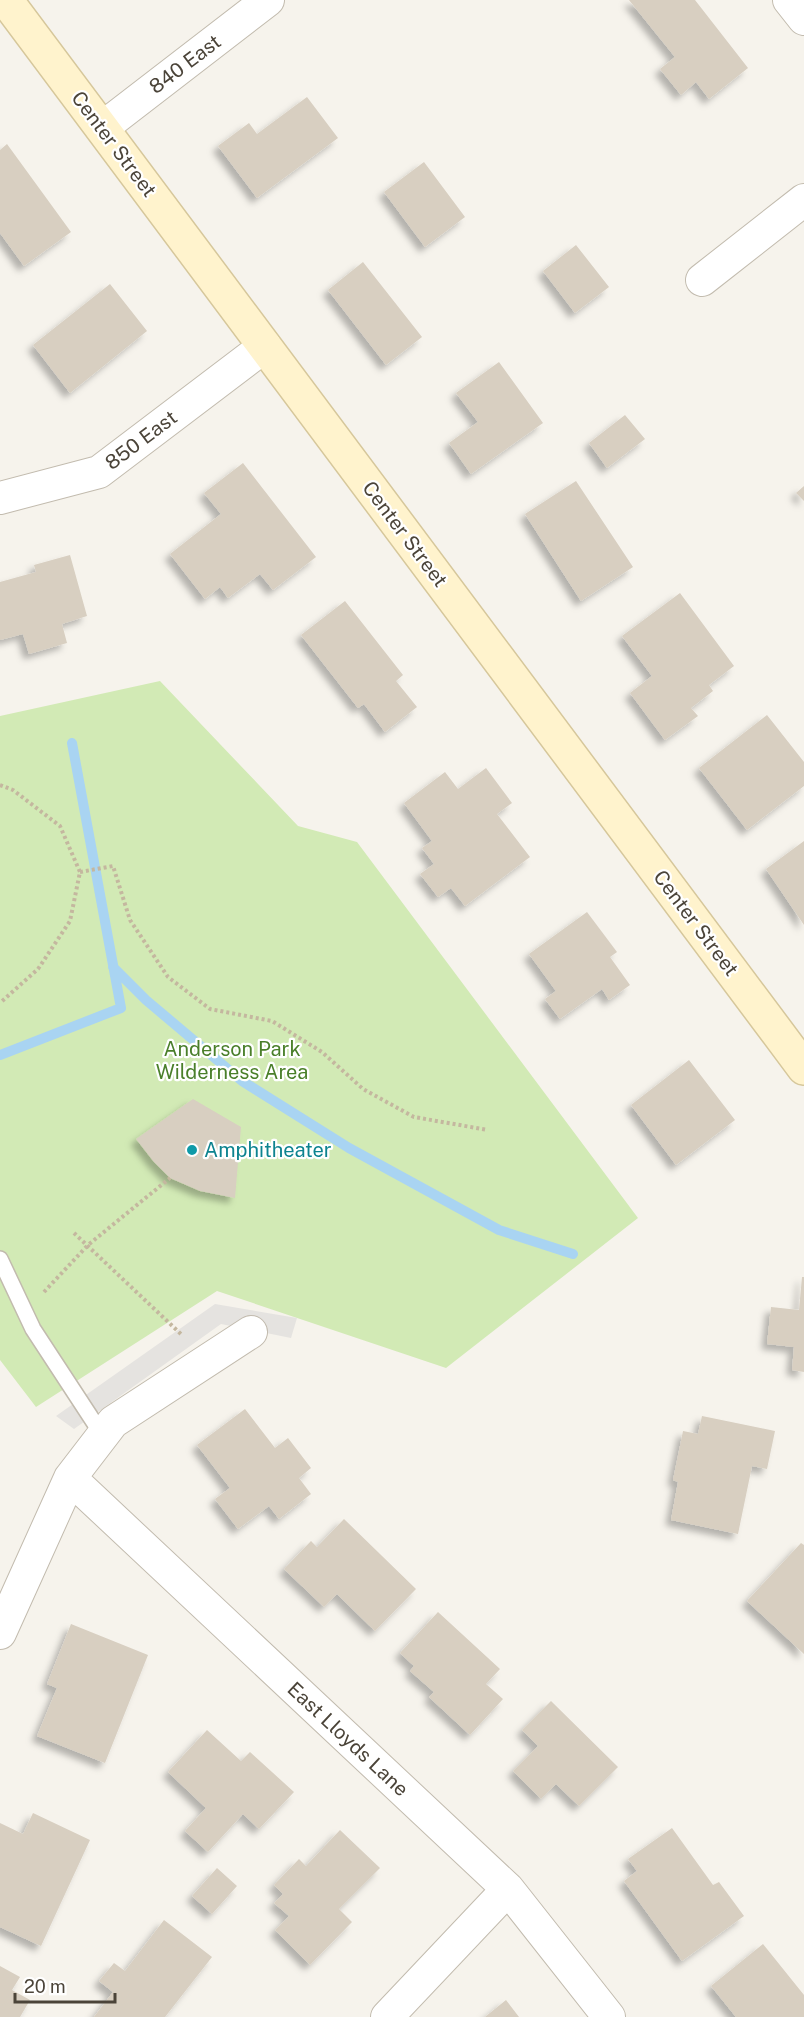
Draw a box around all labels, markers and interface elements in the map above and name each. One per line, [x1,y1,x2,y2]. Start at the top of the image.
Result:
street label: 840 East [144,29,226,99]
street label: Center Street [66,86,162,202]
street label: 850 East [100,405,182,475]
street label: Center Street [357,476,453,592]
street label: Center Street [648,865,744,981]
park label: Anderson Park Wilderness Area [156,1037,308,1084]
place label: Amphitheater [204,1138,332,1162]
marker: Amphitheater [185,1143,199,1157]
street label: East Lloyds Lane [283,1677,413,1801]
scale bar [15,1966,116,2004]
text: 20 m [24,1976,66,1997]

